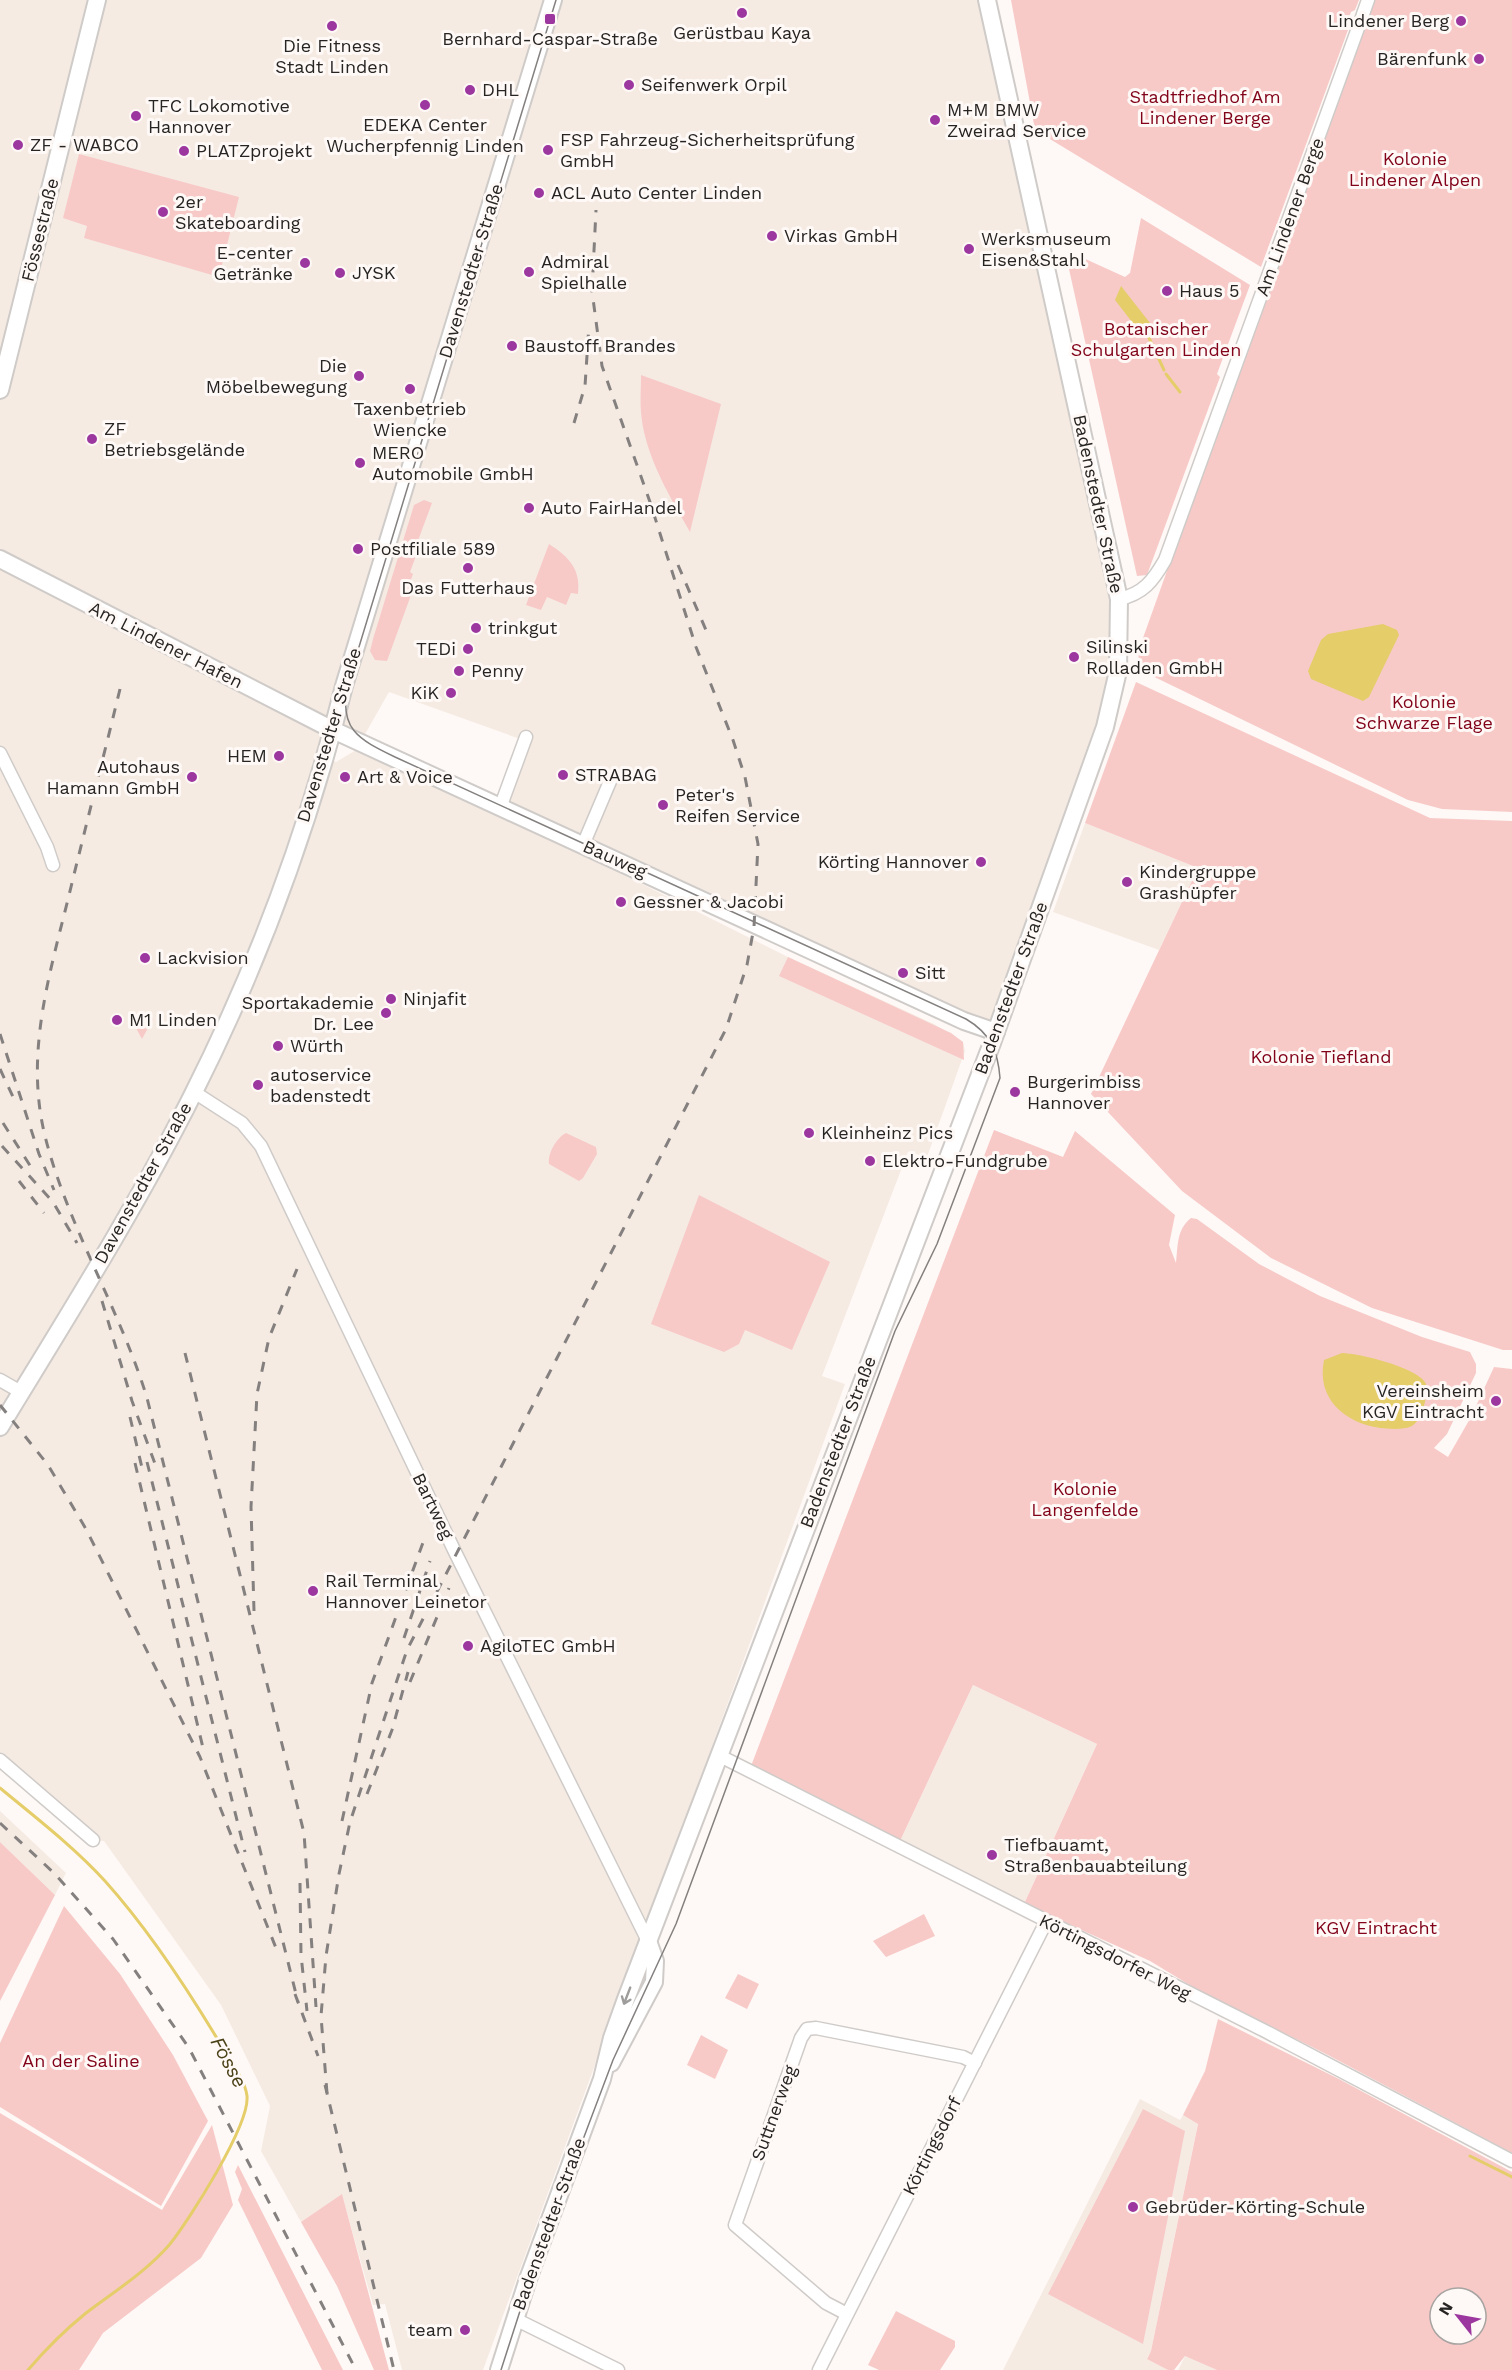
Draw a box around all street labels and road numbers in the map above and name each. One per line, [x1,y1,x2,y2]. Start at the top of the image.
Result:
street label: Am Lindener Berge [1251,135,1328,299]
street label: Fössestraße [17,176,63,284]
street label: Davenstedter Straße [434,181,507,361]
street label: Badenstedter Straße [1069,413,1128,595]
street label: Am Lindener Hafen [86,597,247,692]
street label: Davenstedter Straße [292,645,365,825]
street label: Bauweg [580,835,651,882]
street label: Badenstedter Straße [969,899,1052,1077]
street label: Davenstedter Straße [89,1098,196,1267]
street label: Badenstedter Straße [795,1353,880,1531]
street label: Bartweg [408,1469,459,1543]
street label: Körtingsdorfer Weg [1036,1909,1195,2004]
street label: Suttnerweg [747,2062,801,2163]
street label: Körtingsdorf [898,2093,965,2199]
street label: Badenstedter Straße [507,2135,590,2313]

